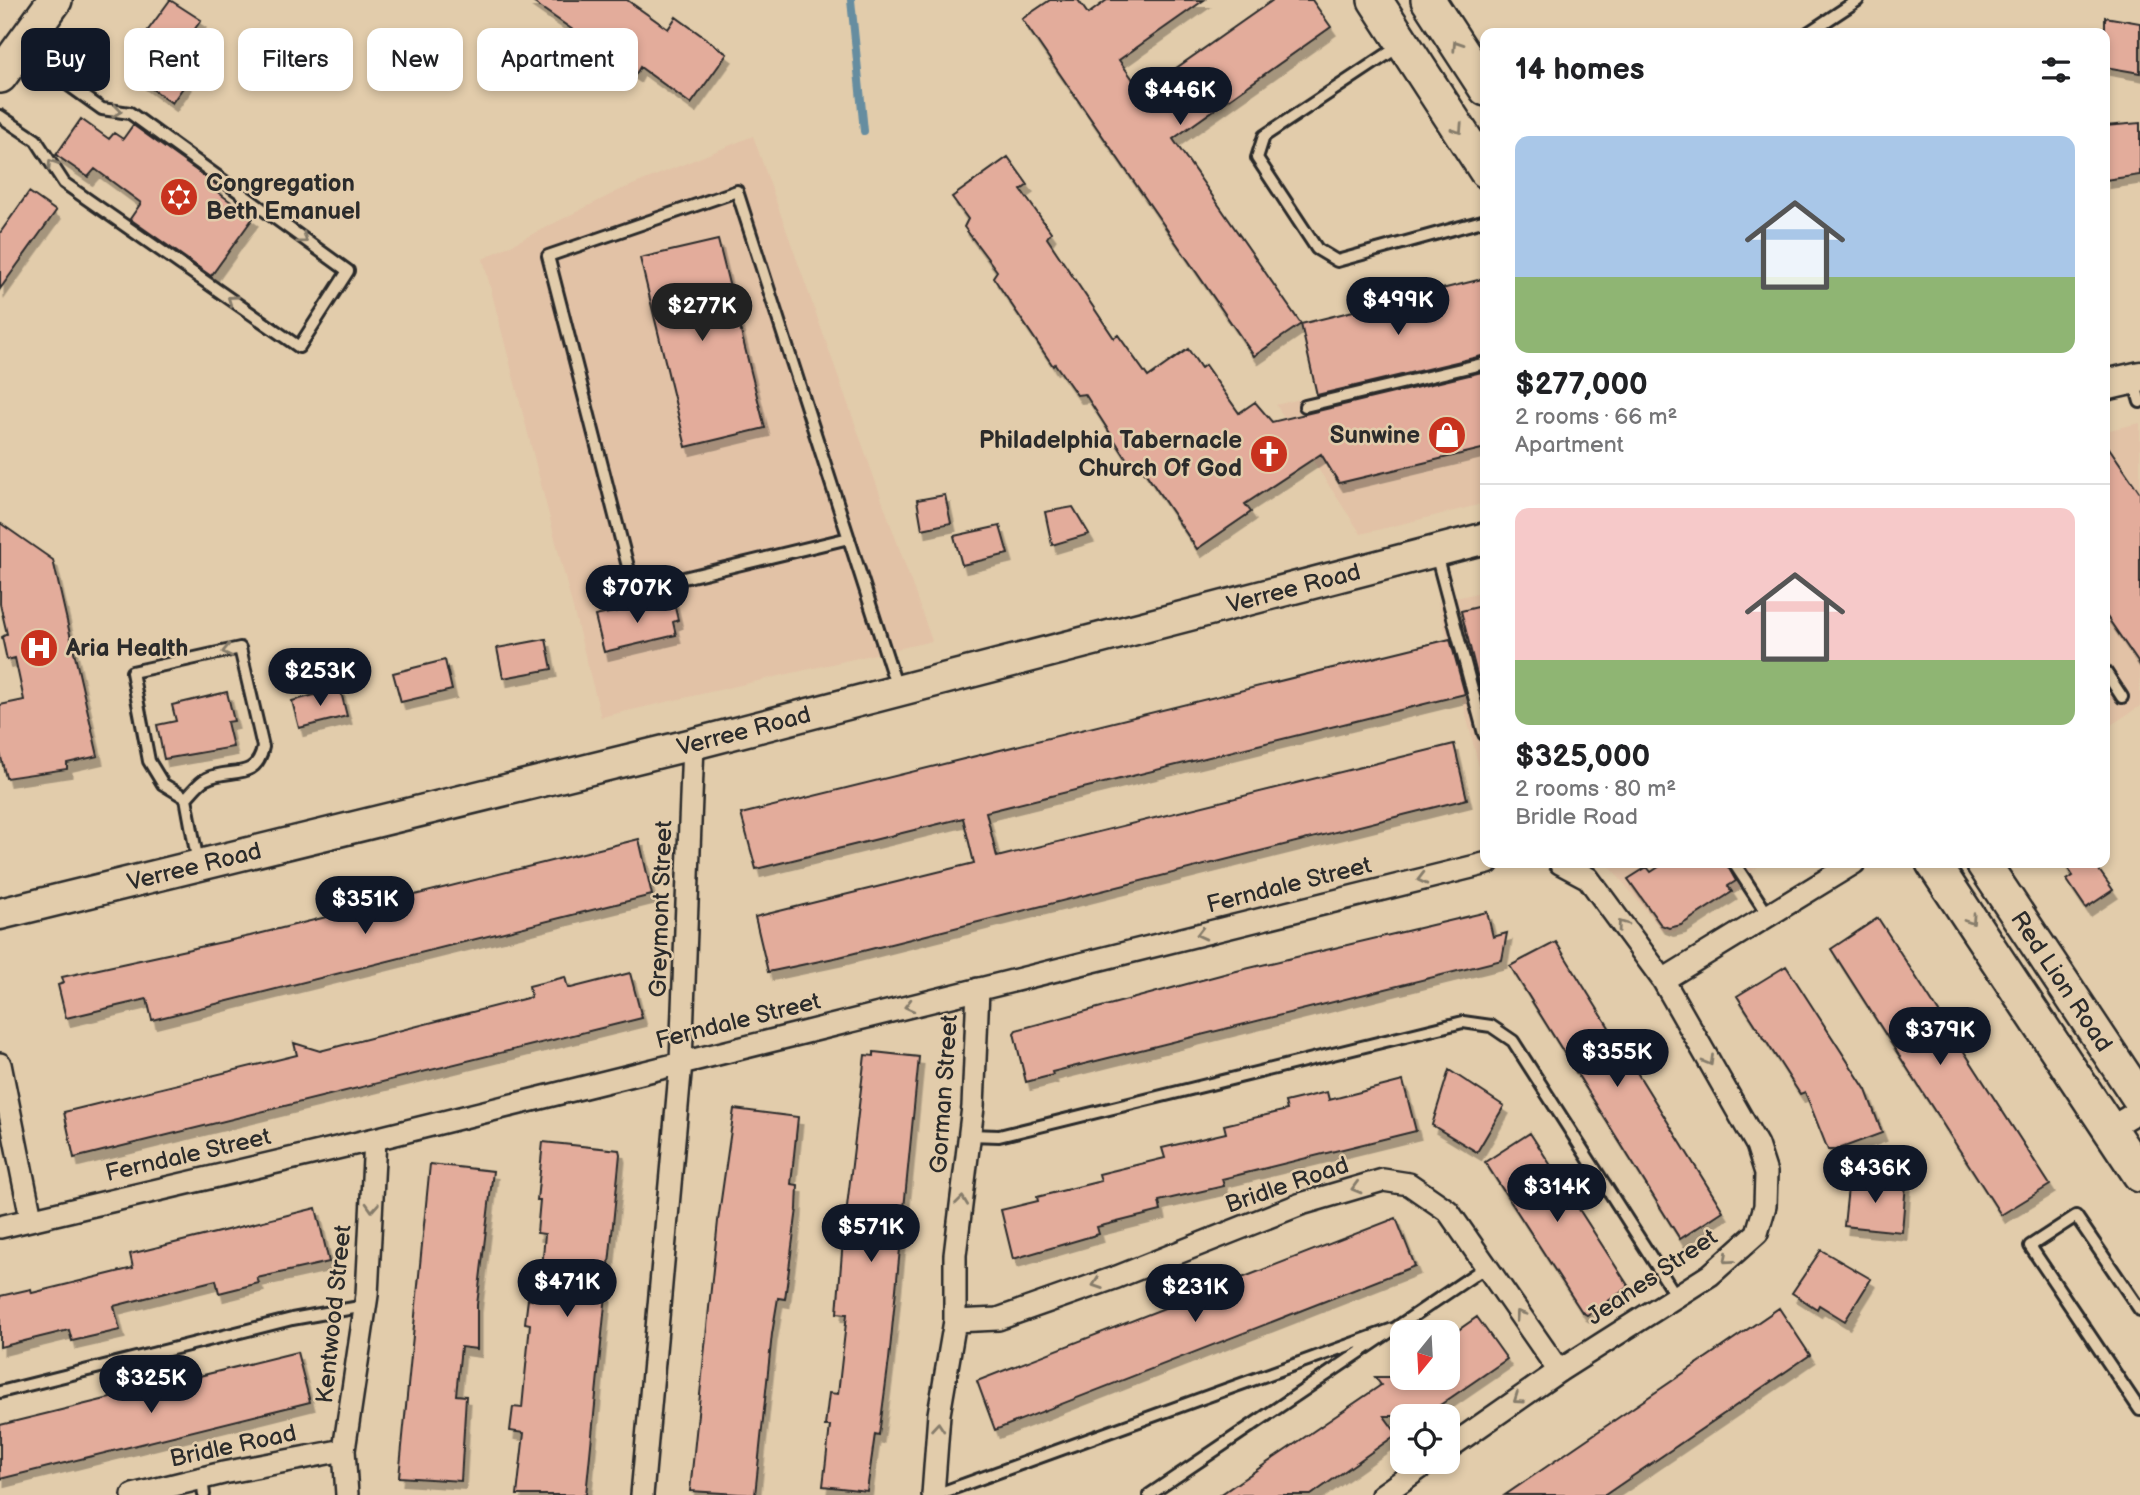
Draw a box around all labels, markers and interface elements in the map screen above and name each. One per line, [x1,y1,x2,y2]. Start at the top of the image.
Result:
chip: Buy [21,28,110,91]
chip: Rent [124,28,224,91]
chip: Filters [238,28,353,91]
chip: New [367,28,463,91]
chip: Apartment [477,28,638,91]
one-way arrow [1452,39,1465,52]
icon: filters [2037,51,2075,89]
text: 14 homes [1515,52,1644,88]
pin: $446K [1131,68,1229,127]
text: $446K [1144,76,1216,104]
one-way arrow [111,103,123,118]
one-way arrow [1450,121,1463,134]
one-way arrow [47,159,60,172]
place label: Congregation Beth Emanuel [206,169,361,226]
synagogue icon: Congregation Beth Emanuel [158,176,200,218]
icon: home [1732,182,1858,308]
one-way arrow [295,231,308,243]
pin: $499K [1349,278,1447,337]
pin: $277K [653,284,751,343]
text: $499K [1362,286,1434,314]
text: $277K [667,292,737,320]
one-way arrow [227,296,240,308]
text: $277,000 [1515,367,1648,403]
text: 2 rooms · 66 m² [1515,403,1677,431]
shop icon: Sunwine [1426,414,1468,456]
place label: Sunwine [1330,421,1420,450]
place label: Philadelphia Tabernacle Church Of God [979,426,1242,483]
text: Apartment [1515,431,1624,459]
church icon: Philadelphia Tabernacle Church Of God [1248,433,1290,475]
icon: home [1732,554,1858,680]
street label: Verree Road [1224,557,1364,619]
pin: $707K [588,566,686,625]
text: $707K [602,574,672,602]
hospital icon: Aria Health [18,627,60,669]
place label: Aria Health [65,634,188,663]
one-way arrow [221,642,233,657]
pin: $253K [271,648,369,708]
text: $253K [284,657,356,685]
street label: Verree Road [674,700,814,762]
text: $325,000 [1515,739,1650,775]
text: 2 rooms · 80 m² [1515,775,1676,803]
text: Bridle Road [1515,803,1638,831]
street label: Greymont Street [643,819,679,998]
street label: Verree Road [124,836,264,897]
street label: Ferndale Street [1204,850,1375,919]
one-way arrow [1416,871,1428,885]
pin: $351K [316,876,414,936]
text: $351K [331,885,399,913]
street label: Red Lion Road [2005,905,2119,1057]
one-way arrow [1963,912,1976,925]
one-way arrow [1618,920,1631,933]
one-way arrow [1195,926,1207,940]
street label: Ferndale Street [653,986,824,1055]
one-way arrow [903,998,915,1012]
pin: $379K [1891,1007,1989,1067]
street label: Gorman Street [924,1013,964,1174]
text: $379K [1905,1016,1975,1044]
pin: $355K [1568,1030,1666,1089]
text: $355K [1582,1038,1652,1066]
one-way arrow [1701,1053,1714,1066]
street label: Ferndale Street [103,1122,274,1188]
pin: $436K [1826,1146,1924,1205]
street label: Bridle Road [1222,1150,1352,1220]
text: $436K [1839,1154,1911,1182]
pin: $314K [1508,1164,1606,1224]
text: $314K [1523,1173,1591,1201]
one-way arrow [1350,1180,1362,1194]
one-way arrow [954,1195,969,1207]
one-way arrow [364,1202,379,1213]
pin: $571K [822,1204,920,1264]
text: $571K [838,1213,904,1241]
street label: Jeanes Street [1581,1222,1723,1331]
street label: Kentwood Street [310,1223,358,1405]
one-way arrow [1723,1251,1736,1263]
pin: $471K [518,1260,616,1319]
pin: $231K [1146,1264,1244,1324]
text: $471K [534,1268,600,1296]
text: $231K [1161,1273,1229,1301]
one-way arrow [1092,1276,1104,1290]
one-way arrow [1515,1309,1528,1322]
north arrow [1390,1320,1460,1390]
map controls [1390,1320,1460,1474]
pin: $325K [102,1356,200,1415]
text: $325K [115,1364,187,1392]
one-way arrow [1513,1391,1526,1403]
button: locate [1390,1404,1460,1474]
street label: Bridle Road [167,1418,299,1474]
one-way arrow [930,1421,945,1432]

